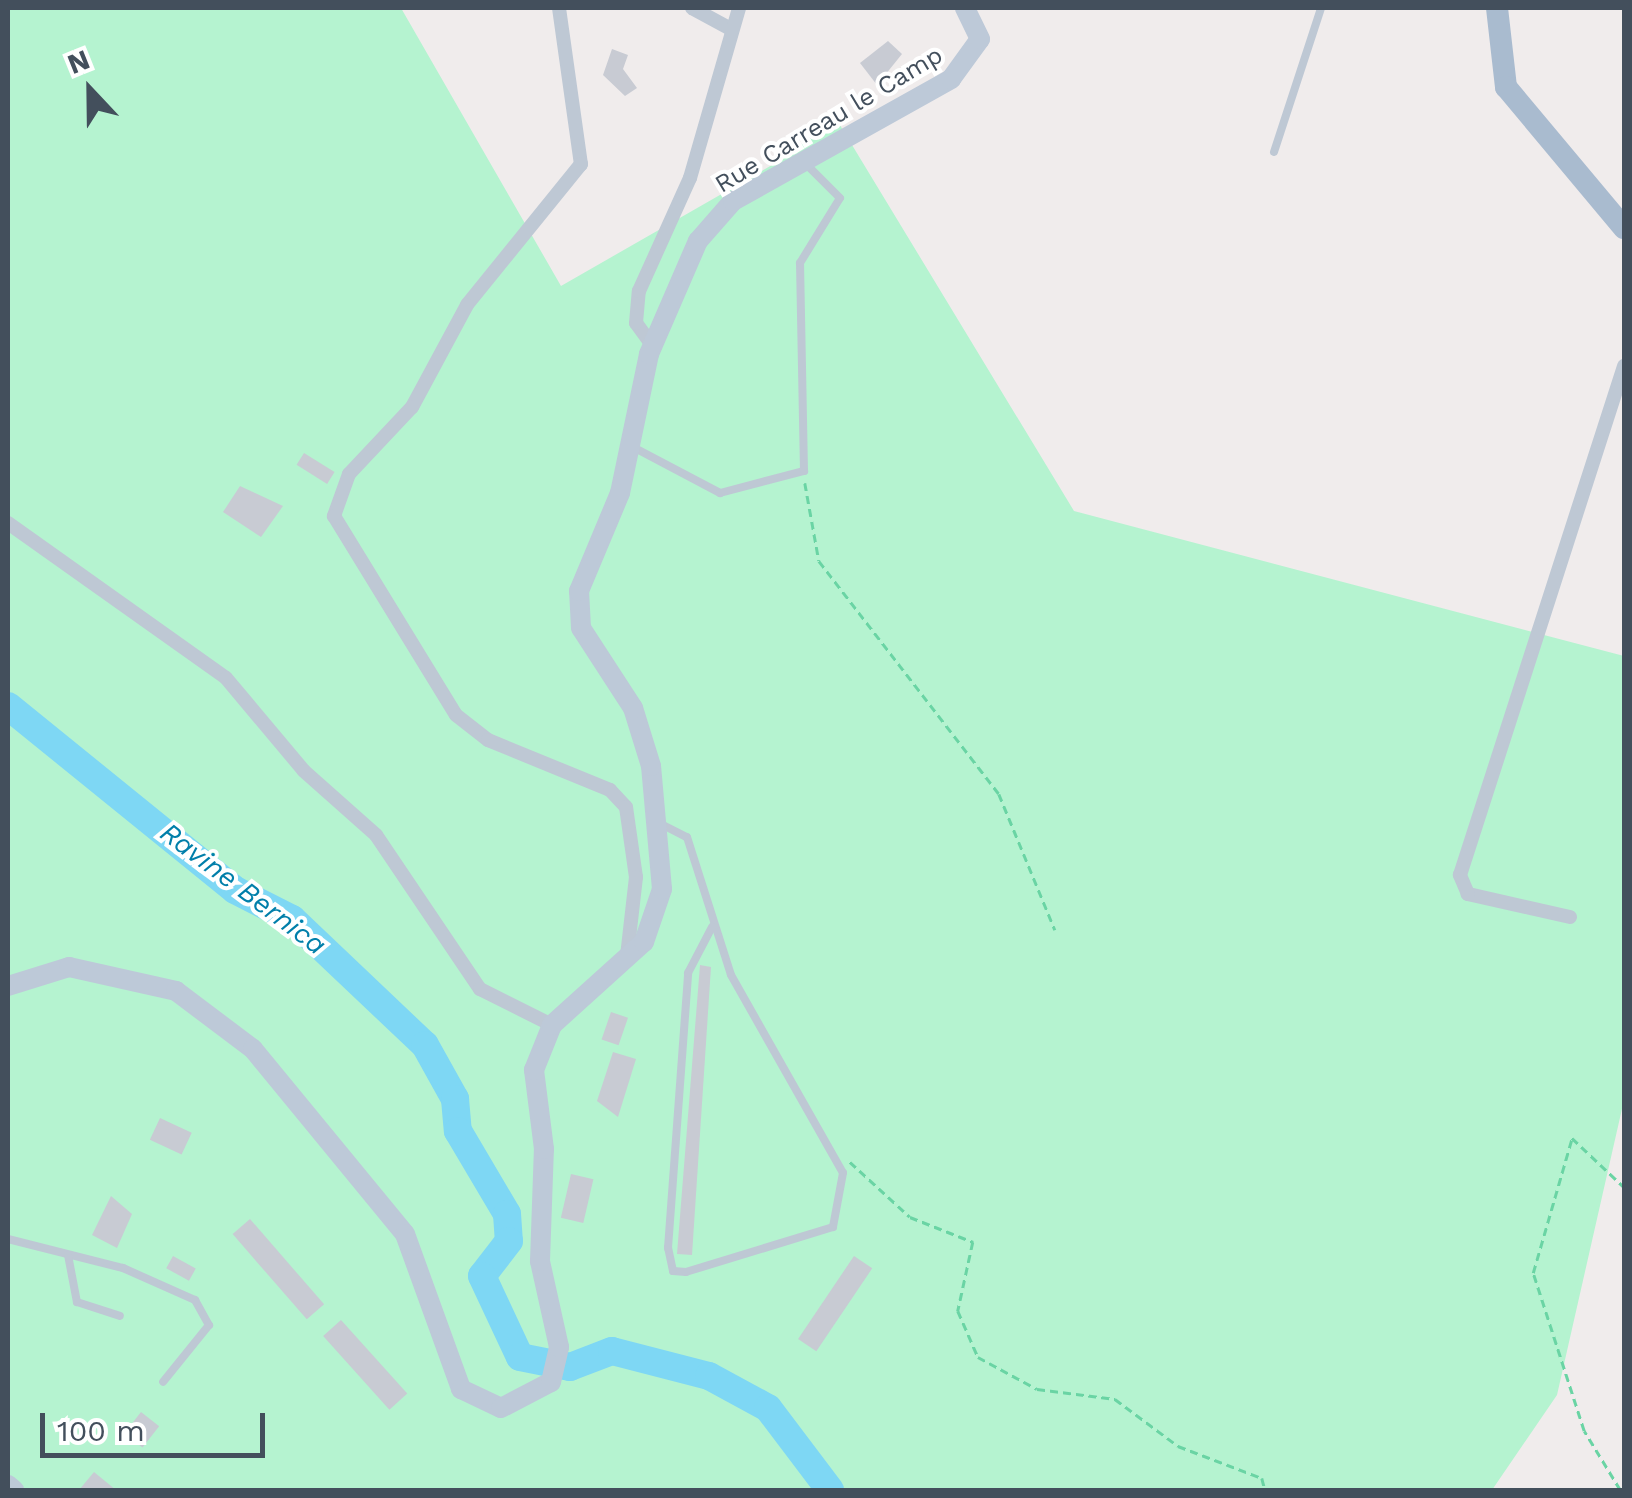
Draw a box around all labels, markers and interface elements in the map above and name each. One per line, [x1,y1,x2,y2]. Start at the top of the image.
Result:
north arrow [40,40,140,140]
street label: Rue Carreau le Camp [710,40,948,200]
text: N [63,43,94,81]
water label: Ravine Bernica [153,816,333,962]
scale bar [45,1393,270,1455]
text: 100 m [57,1413,145,1448]

